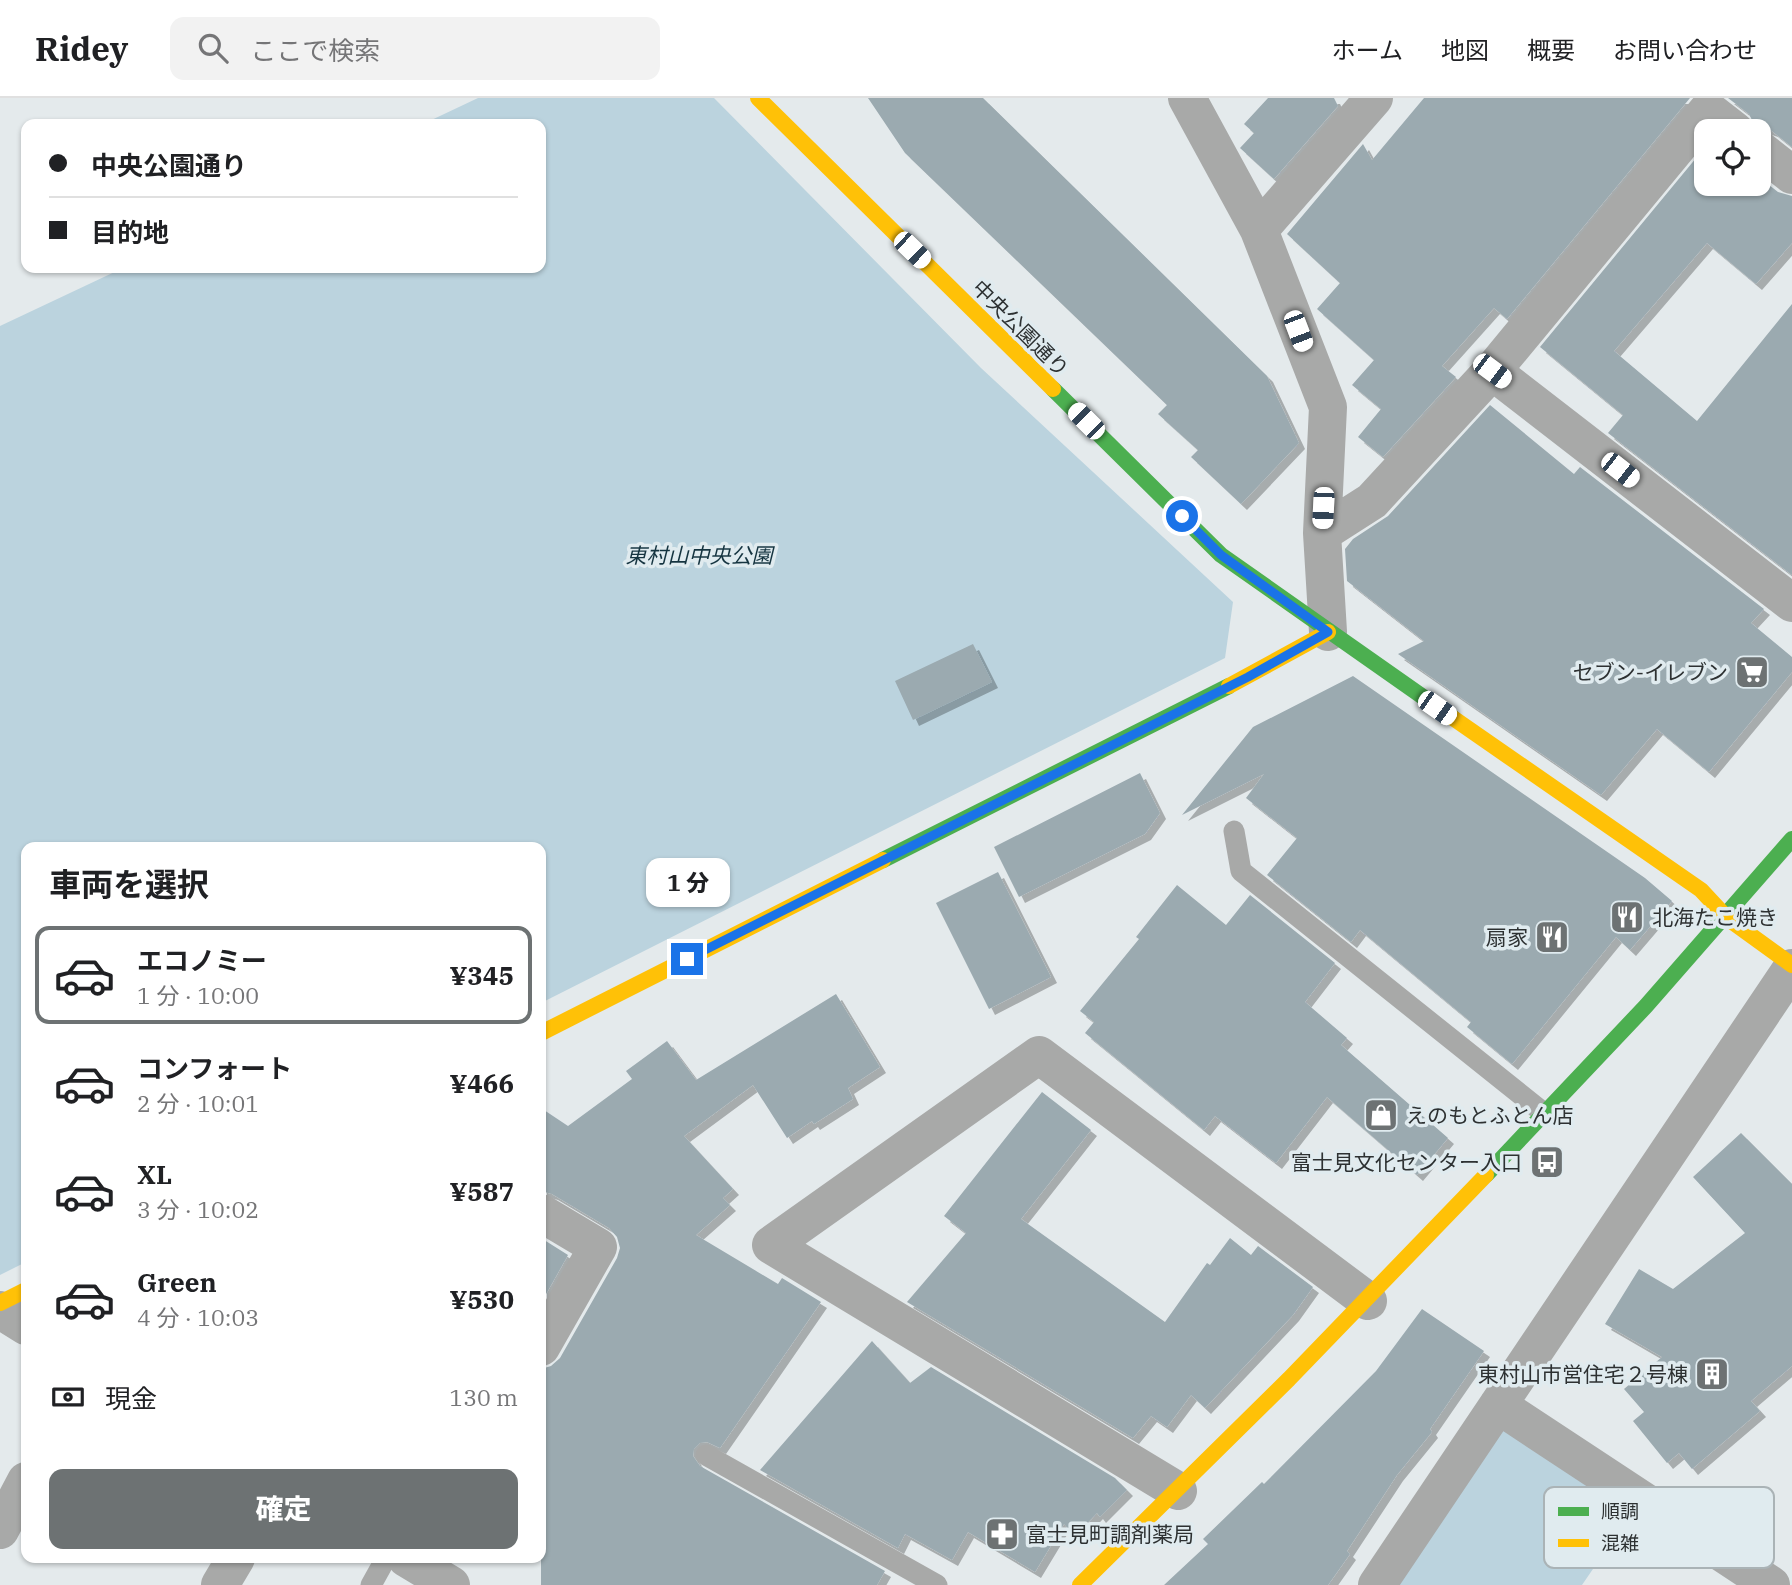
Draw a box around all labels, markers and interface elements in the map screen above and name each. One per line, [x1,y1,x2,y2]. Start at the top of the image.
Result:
search box [170,17,660,80]
text: Ridey [35,27,128,70]
icon: search [194,29,232,67]
text: ここで検索 [250,33,380,67]
text: ホーム [1332,34,1403,66]
text: 地図 [1441,34,1489,66]
text: 概要 [1527,34,1575,66]
text: お問い合わせ [1613,34,1757,66]
map controls [1694,119,1771,196]
button: locate [1694,119,1771,196]
text: 中央公園通り [91,148,247,182]
text: 目的地 [91,215,169,249]
car [890,228,935,272]
street label: 中央公園通り [967,274,1075,382]
car [1281,308,1316,354]
car [1469,350,1516,392]
car [1064,399,1109,443]
car [1597,449,1644,491]
car [1312,486,1335,530]
route start [1166,500,1198,532]
park label: 東村山中央公園 [626,541,775,569]
supermarket icon: セブン-イレブン [1733,653,1771,691]
place label: セブン-イレブン [1573,658,1728,686]
car [1414,687,1461,729]
callout: 1 分 [645,858,729,906]
text: 車両を選択 [49,863,209,905]
text: 1 分 [667,867,709,897]
restaurant icon: 北海たこ焼き [1608,898,1646,936]
place label: 北海たこ焼き [1652,903,1778,931]
restaurant icon: 扇家 [1533,918,1571,956]
place label: 扇家 [1486,923,1528,951]
text: エコノミー [137,943,267,977]
route end [671,943,703,975]
icon: car [53,944,116,1007]
text: ¥345 [449,958,514,992]
text: 1 分 · 10:00 [137,980,259,1010]
text: コンフォート [137,1051,292,1085]
icon: car [53,1052,116,1115]
text: ¥466 [449,1066,514,1100]
text: 2 分 · 10:01 [137,1088,259,1118]
shop icon: えのもとふとん店 [1362,1096,1400,1134]
place label: えのもとふとん店 [1406,1101,1574,1129]
bus stop icon: 富士見文化センター入口 [1528,1143,1566,1181]
place label: 富士見文化センター入口 [1291,1148,1522,1176]
text: XL [137,1157,172,1191]
icon: car [53,1160,116,1223]
text: ¥587 [449,1174,514,1208]
text: 3 分 · 10:02 [137,1194,259,1224]
text: Green [137,1265,217,1299]
icon: car [53,1268,116,1331]
text: ¥530 [449,1282,514,1316]
text: 4 分 · 10:03 [137,1302,259,1332]
building icon: 東村山市営住宅２号棟 [1693,1355,1731,1393]
place label: 東村山市営住宅２号棟 [1478,1360,1688,1388]
icon: cash [49,1378,87,1416]
text: 現金 [105,1381,157,1415]
text: 130 m [449,1382,518,1412]
button: 確定 [49,1469,518,1549]
legend [1544,1487,1774,1568]
text: 順調 [1601,1499,1639,1523]
pharmacy icon: 富士見町調剤薬局 [983,1515,1021,1553]
place label: 富士見町調剤薬局 [1026,1520,1194,1548]
text: 混雑 [1601,1531,1639,1555]

